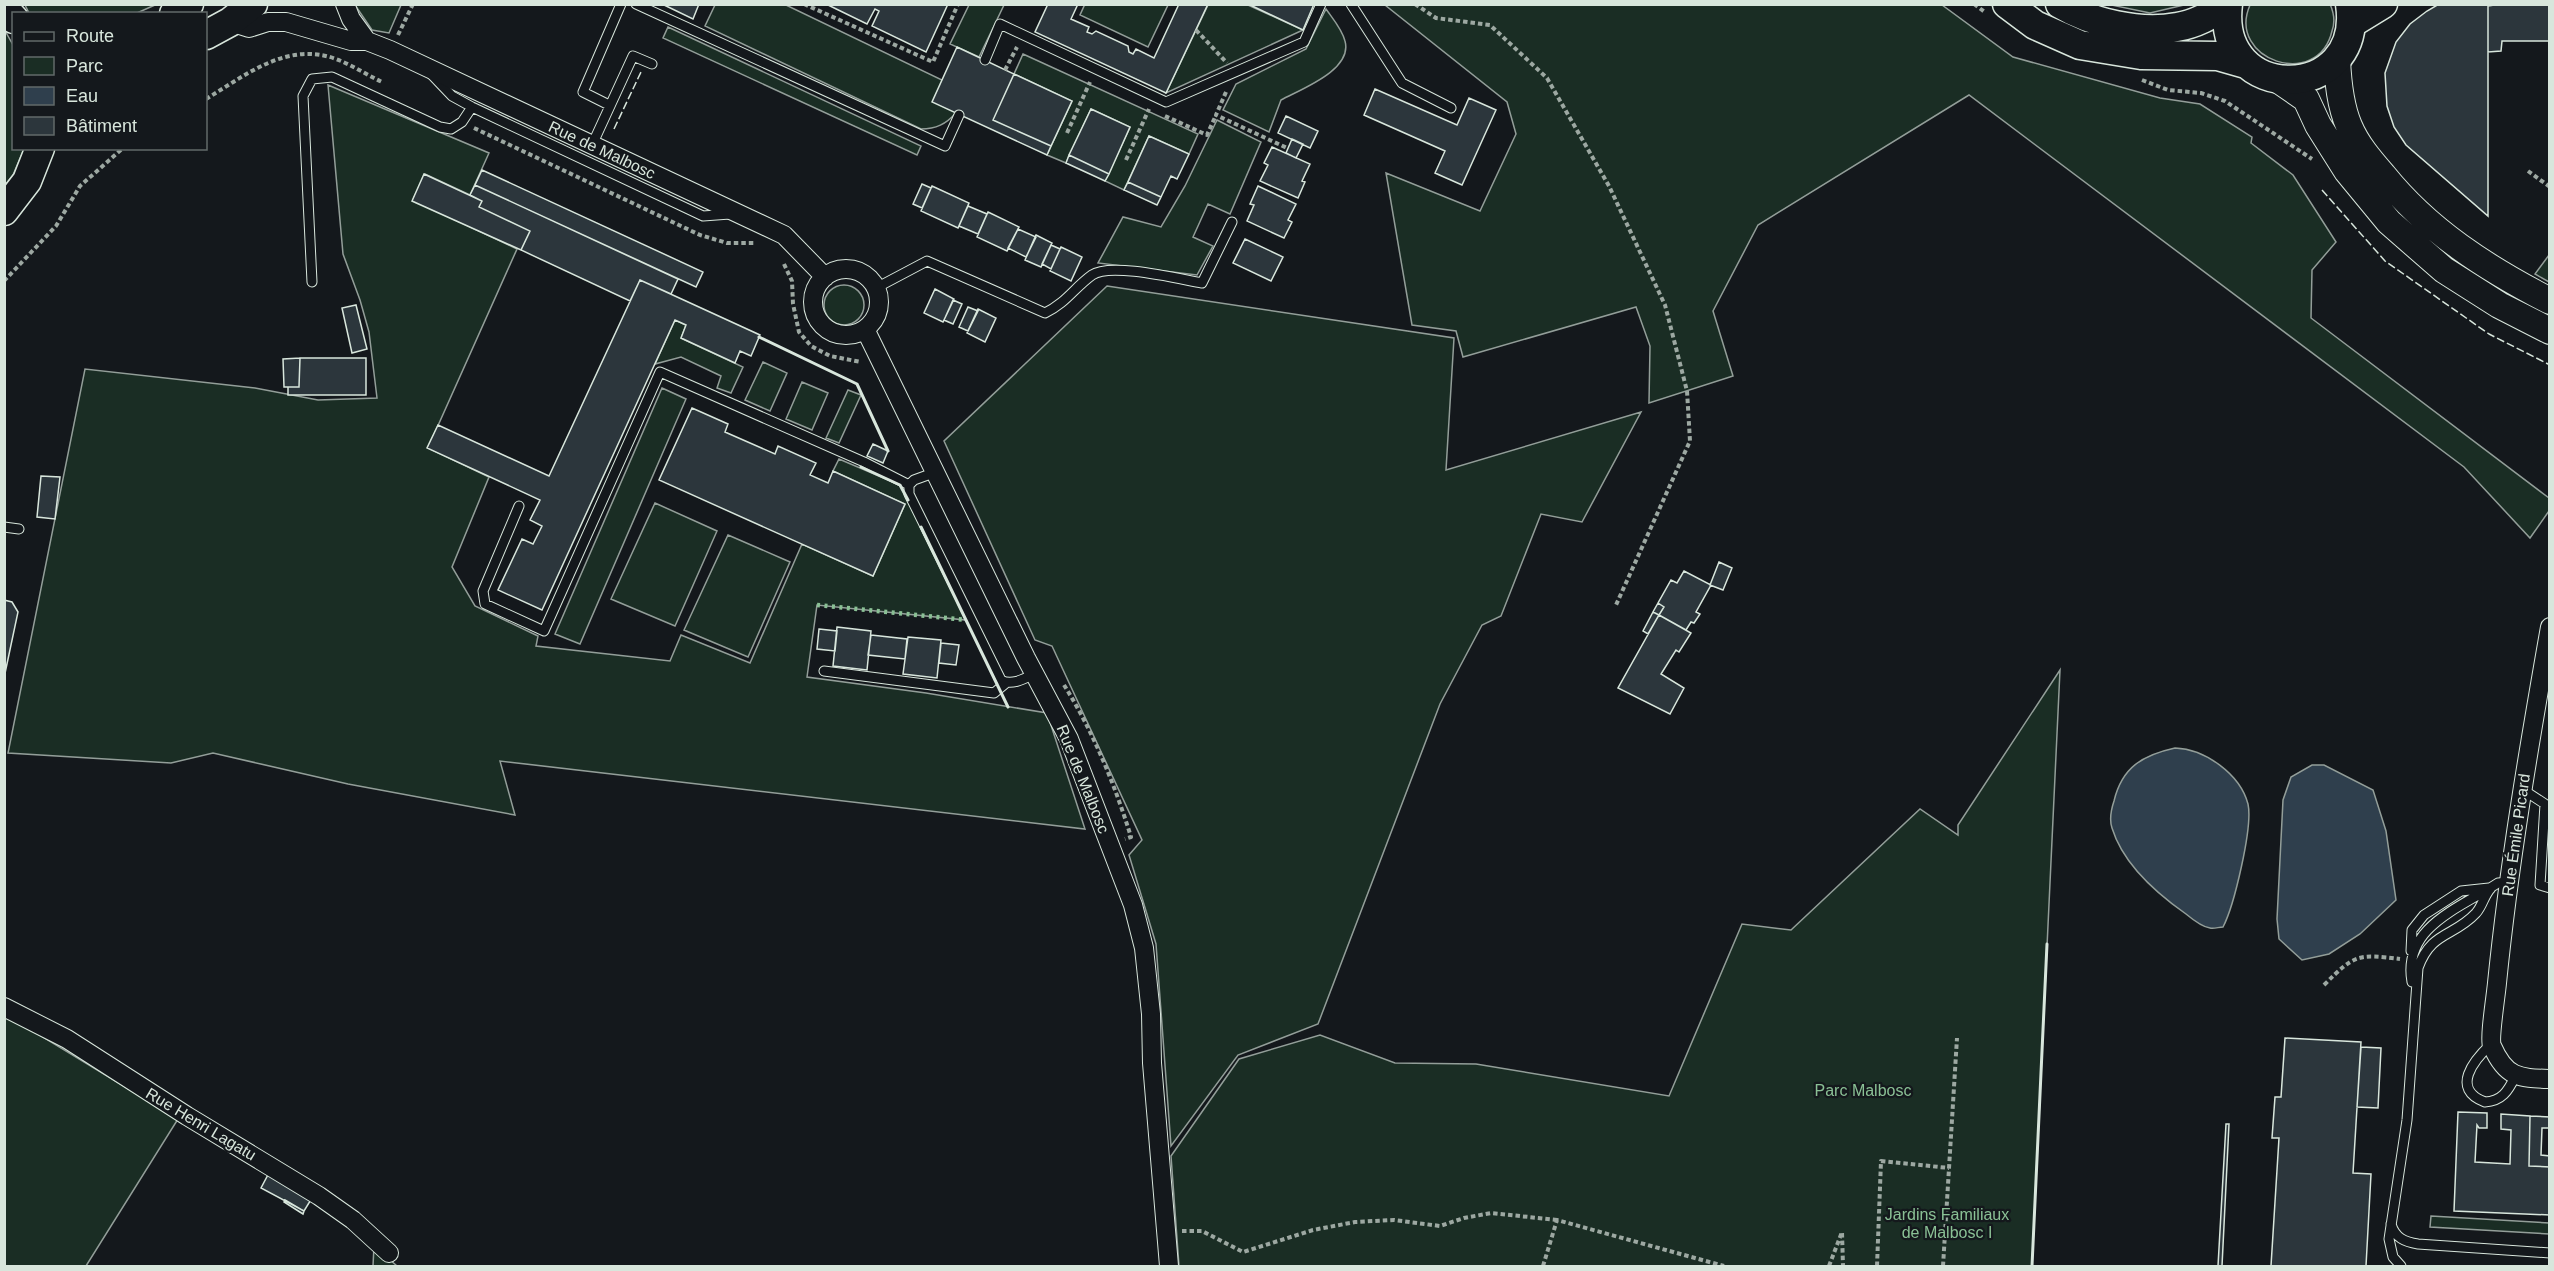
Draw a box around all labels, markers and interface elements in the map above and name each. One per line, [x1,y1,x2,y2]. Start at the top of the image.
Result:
legend [12,12,207,150]
text: Route [66,26,114,46]
text: Parc [66,56,103,76]
text: Eau [66,86,98,106]
text: Bâtiment [66,116,137,136]
street label: Rue de Malbosc [546,118,658,182]
street label: Rue de Malbosc [1053,722,1113,836]
street label: Rue Émile Picard [2498,772,2533,897]
park label: Parc Malbosc [1815,1082,1911,1099]
street label: Rue Henri Lagatu [143,1084,259,1164]
park label: Jardins Familiaux de Malbosc I [1885,1206,2009,1241]

